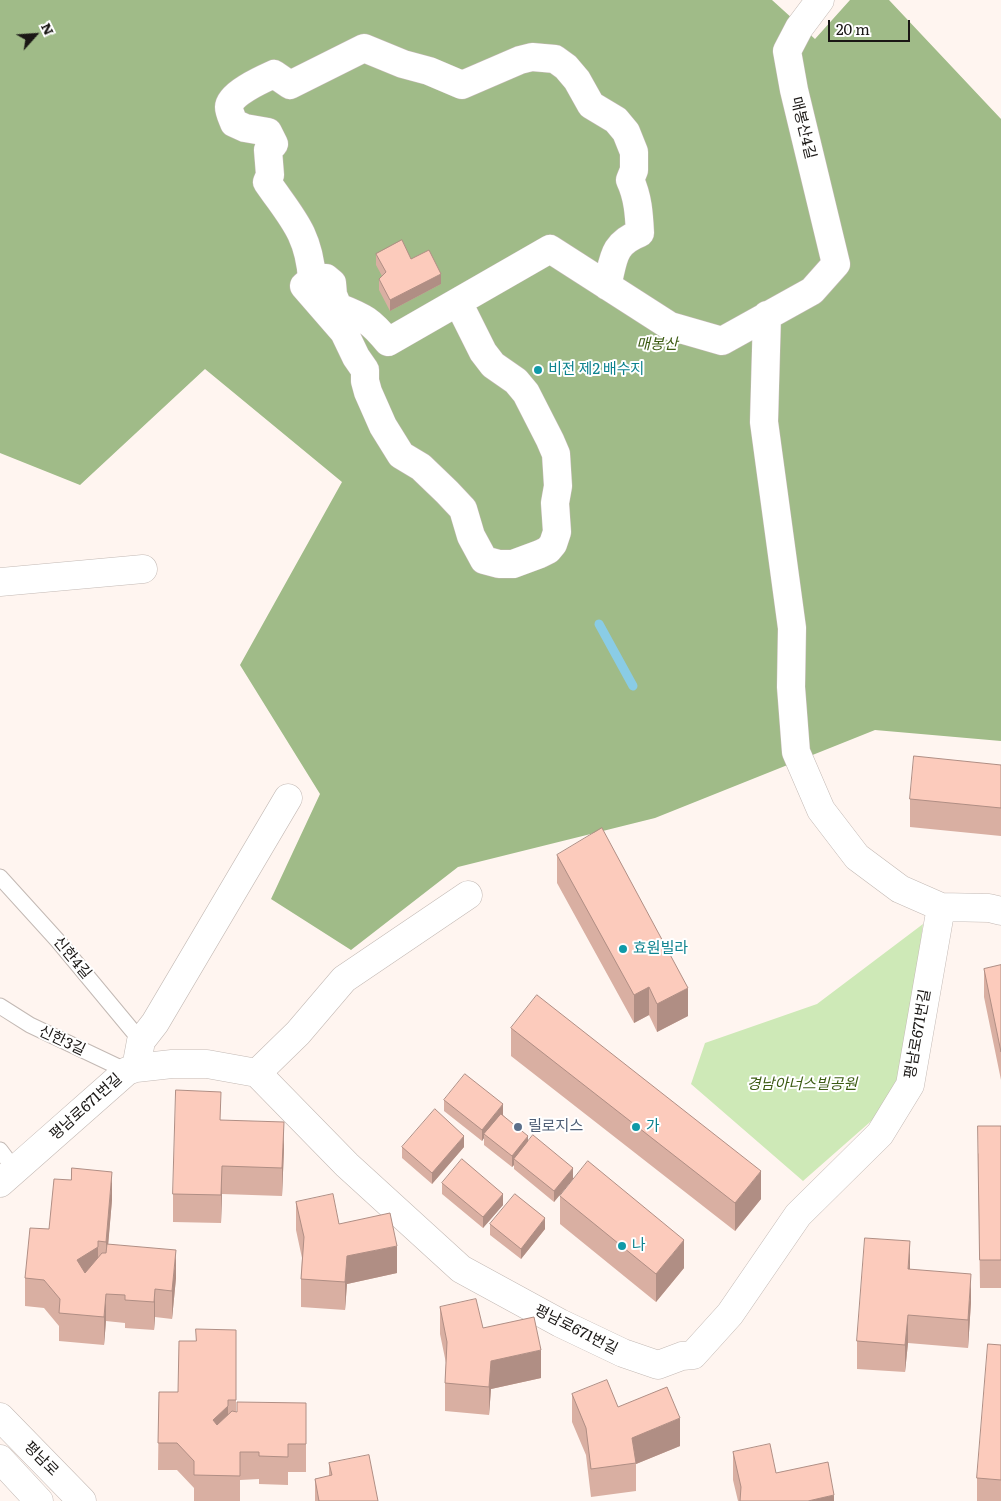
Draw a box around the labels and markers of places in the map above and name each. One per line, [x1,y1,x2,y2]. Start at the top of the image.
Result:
place label: 비전 제2 배수지 [548,361,644,379]
marker: 비전 제2 배수지 [532,364,544,376]
place label: 효원빌라 [633,940,688,958]
marker: 효원빌라 [617,943,629,955]
place label: 릴로지스 [528,1118,583,1136]
place label: 가 [646,1118,660,1136]
marker: 릴로지스 [512,1121,524,1133]
marker: 가 [630,1121,642,1133]
place label: 나 [632,1237,646,1255]
marker: 나 [616,1240,628,1252]

